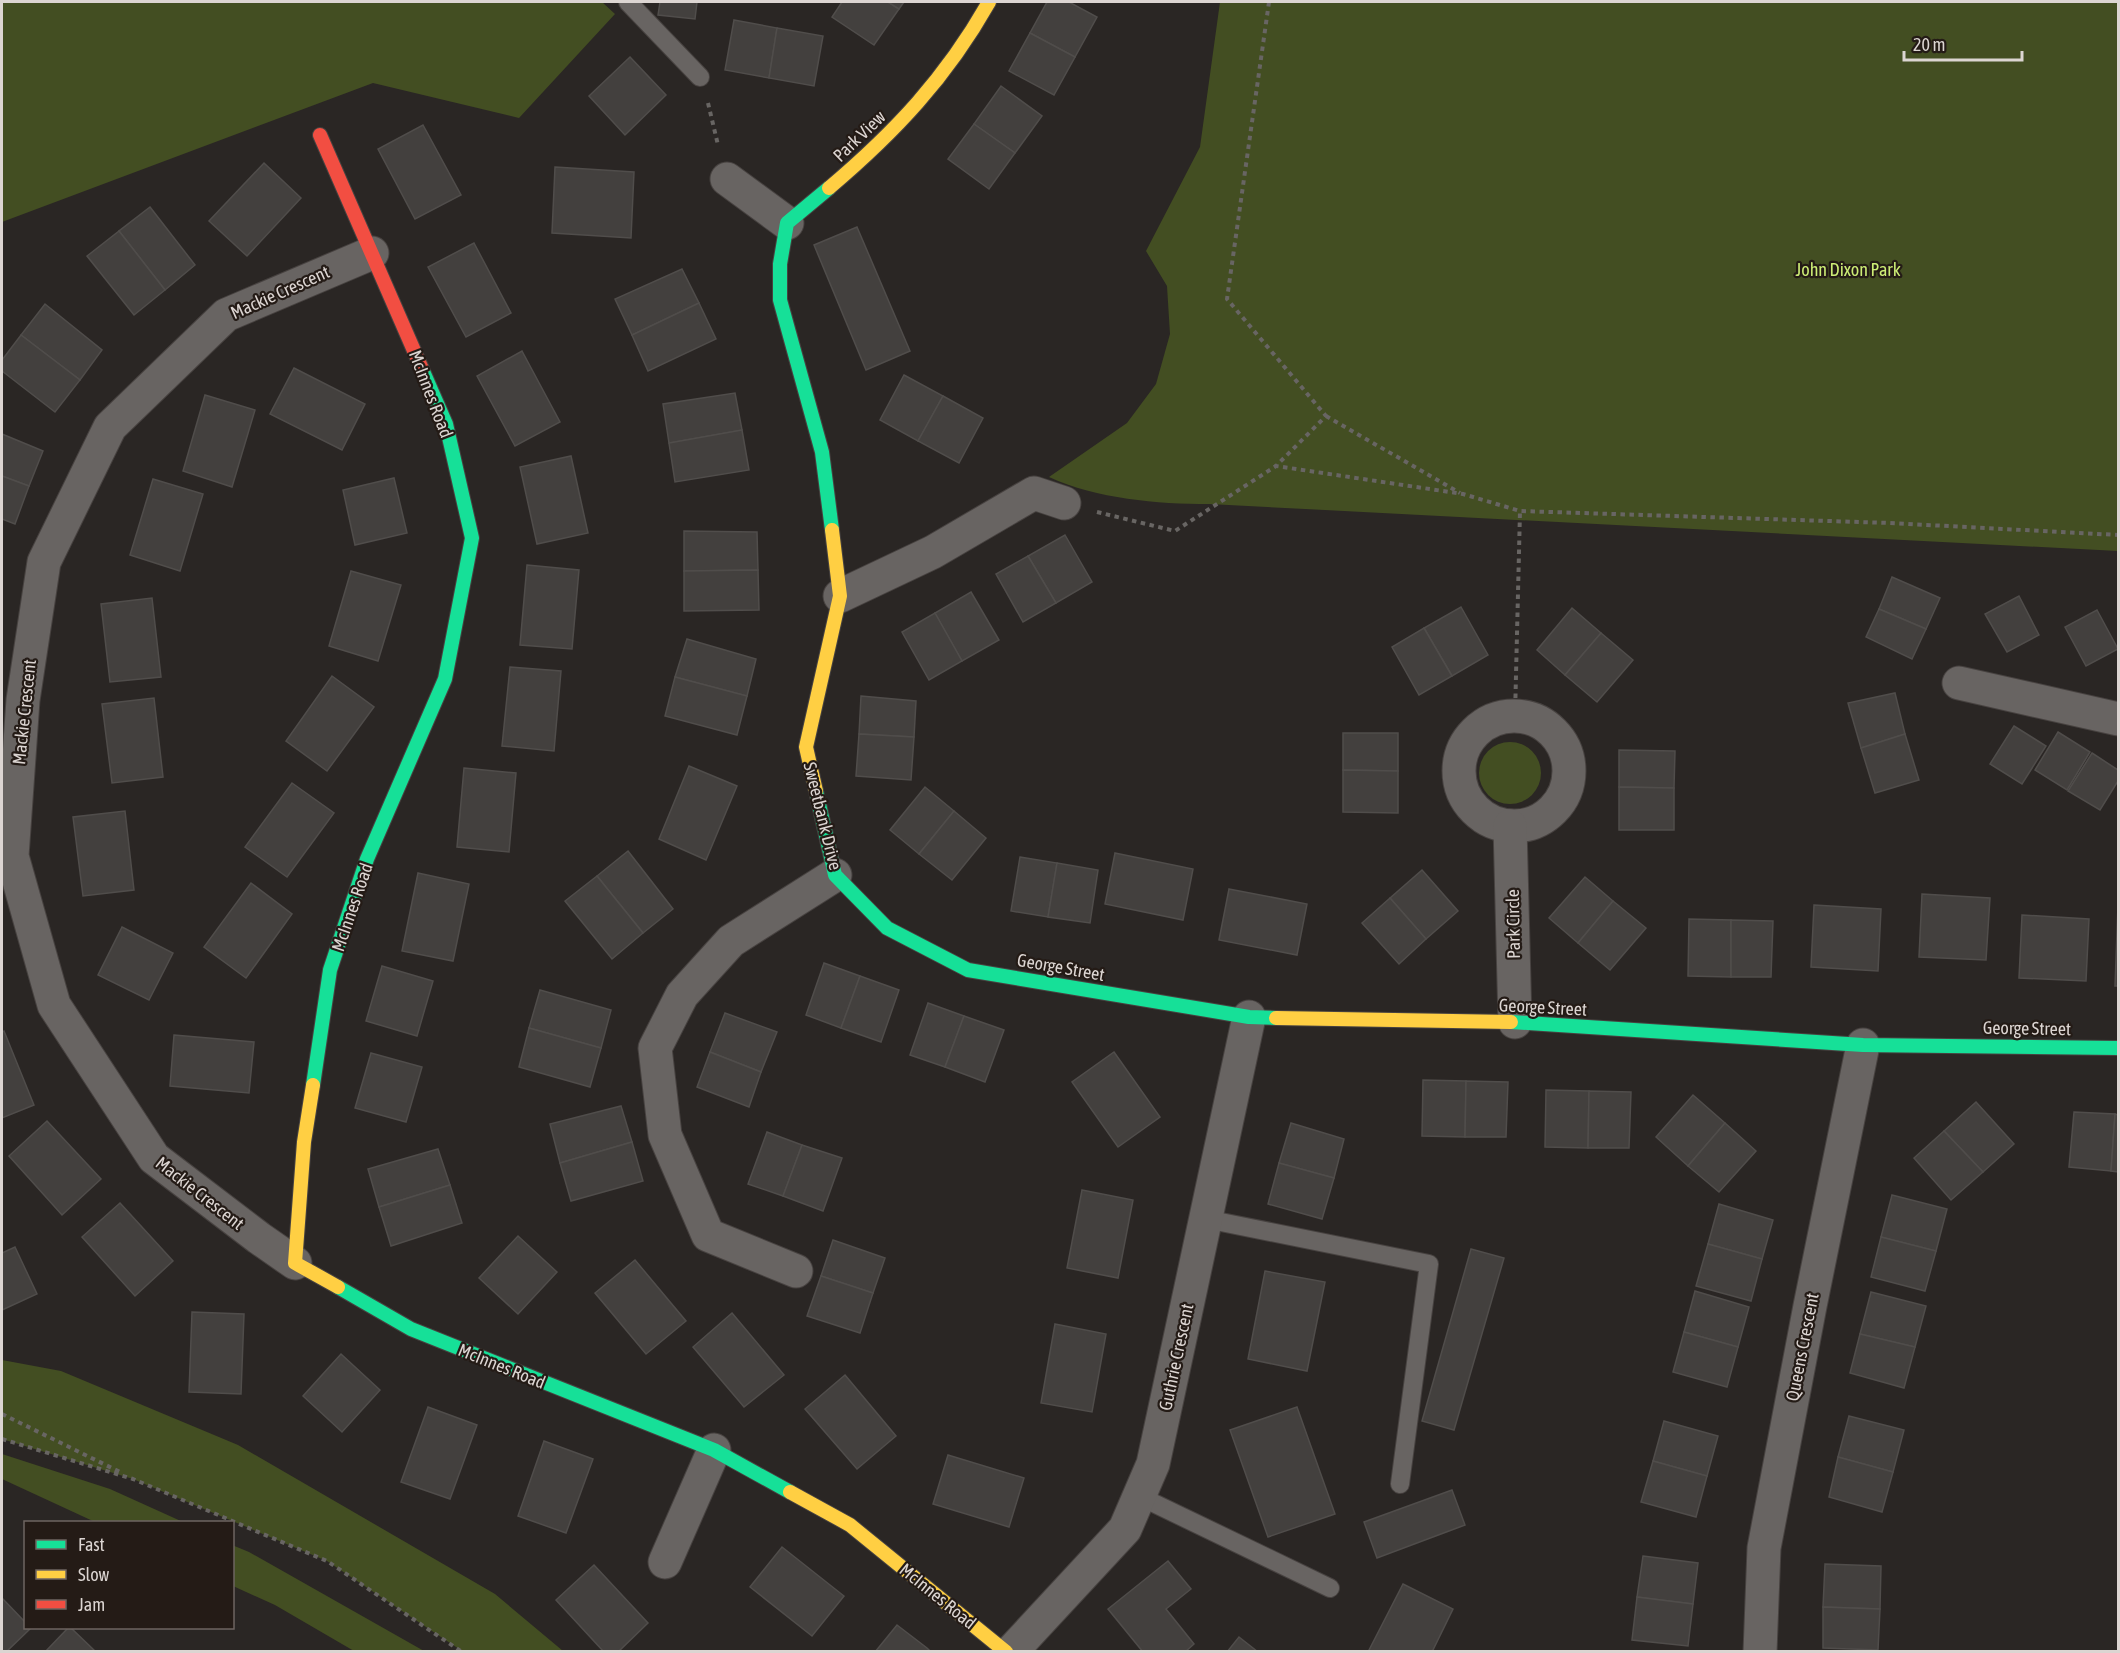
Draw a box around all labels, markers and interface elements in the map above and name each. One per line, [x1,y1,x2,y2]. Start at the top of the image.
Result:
scale bar [1904,24,2022,62]
text: 20 m [1913,34,1945,55]
street label: Park View [829,106,890,166]
park label: John Dixon Park [1795,259,1901,280]
street label: Mackie Crescent [227,261,333,323]
street label: McInnes Road [405,347,457,441]
street label: Mackie Crescent [8,658,40,766]
street label: Sweetbank Drive [799,760,847,872]
street label: McInnes Road [327,860,377,954]
street label: Park Circle [1502,889,1524,959]
street label: George Street [1016,949,1106,985]
street label: George Street [1498,994,1588,1020]
street label: George Street [1983,1017,2071,1039]
street label: Mackie Crescent [152,1152,248,1234]
street label: Queens Crescent [1781,1291,1823,1403]
street label: Guthrie Crescent [1154,1302,1198,1412]
street label: McInnes Road [455,1339,549,1393]
legend [24,1521,234,1629]
text: Fast [78,1534,105,1555]
street label: McInnes Road [896,1559,980,1633]
text: Slow [78,1564,109,1585]
text: Jam [78,1594,105,1615]

